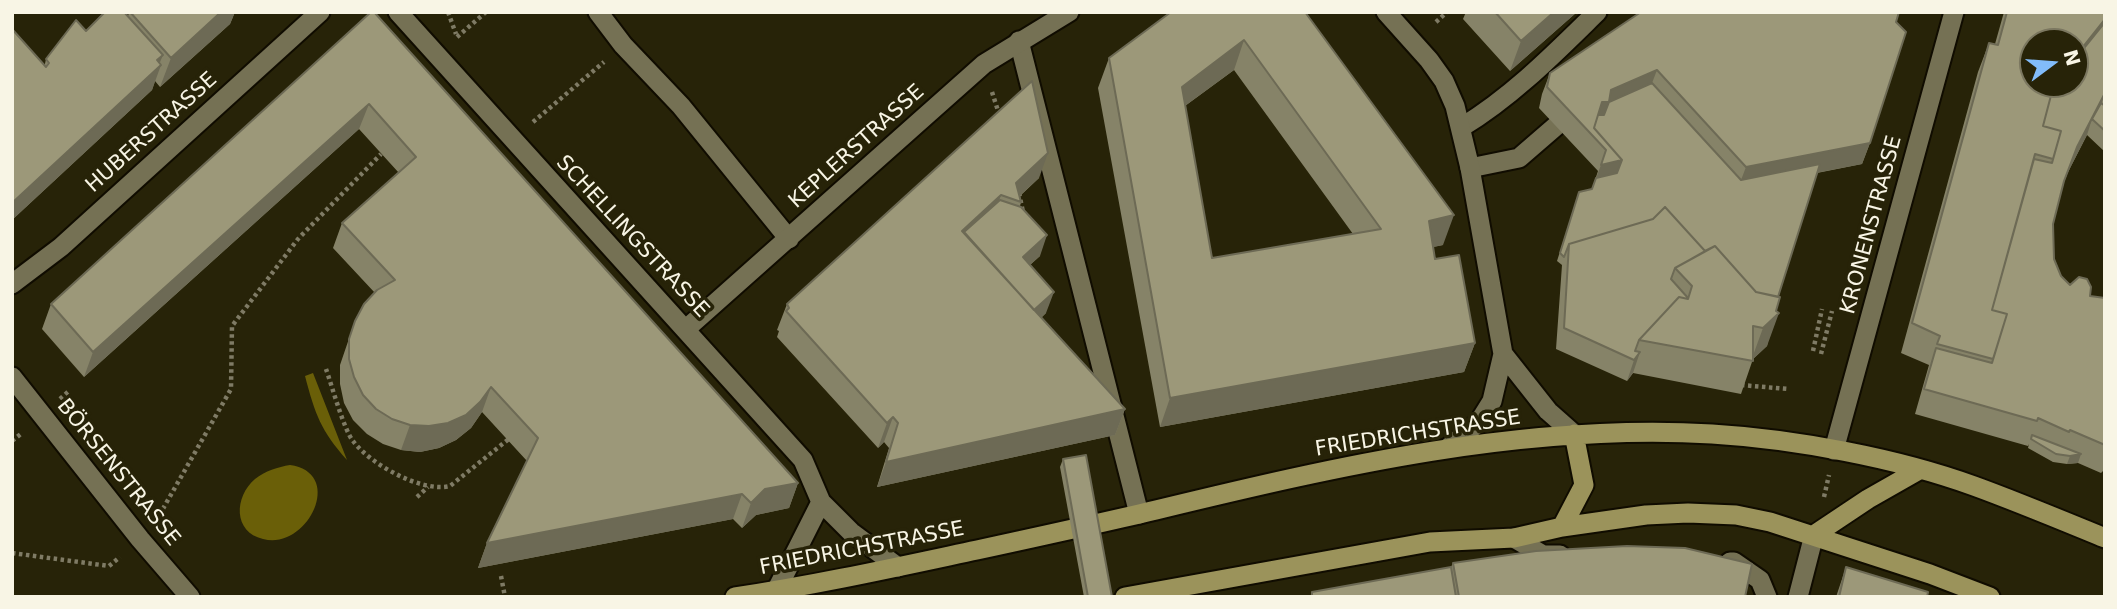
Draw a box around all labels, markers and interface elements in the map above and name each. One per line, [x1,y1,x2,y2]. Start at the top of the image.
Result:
north arrow [2019,28,2089,98]
text: N [2059,47,2085,68]
street label: HUBERSTRASSE [81,68,223,198]
street label: KEPLERSTRASSE [784,80,930,214]
street label: KRONENSTRASSE [1836,133,1908,317]
street label: SCHELLINGSTRASSE [550,151,714,323]
street label: BÖRSENSTRASSE [51,394,185,552]
street label: FRIEDRICHSTRASSE [1313,405,1523,463]
street label: FRIEDRICHSTRASSE [758,517,966,581]

